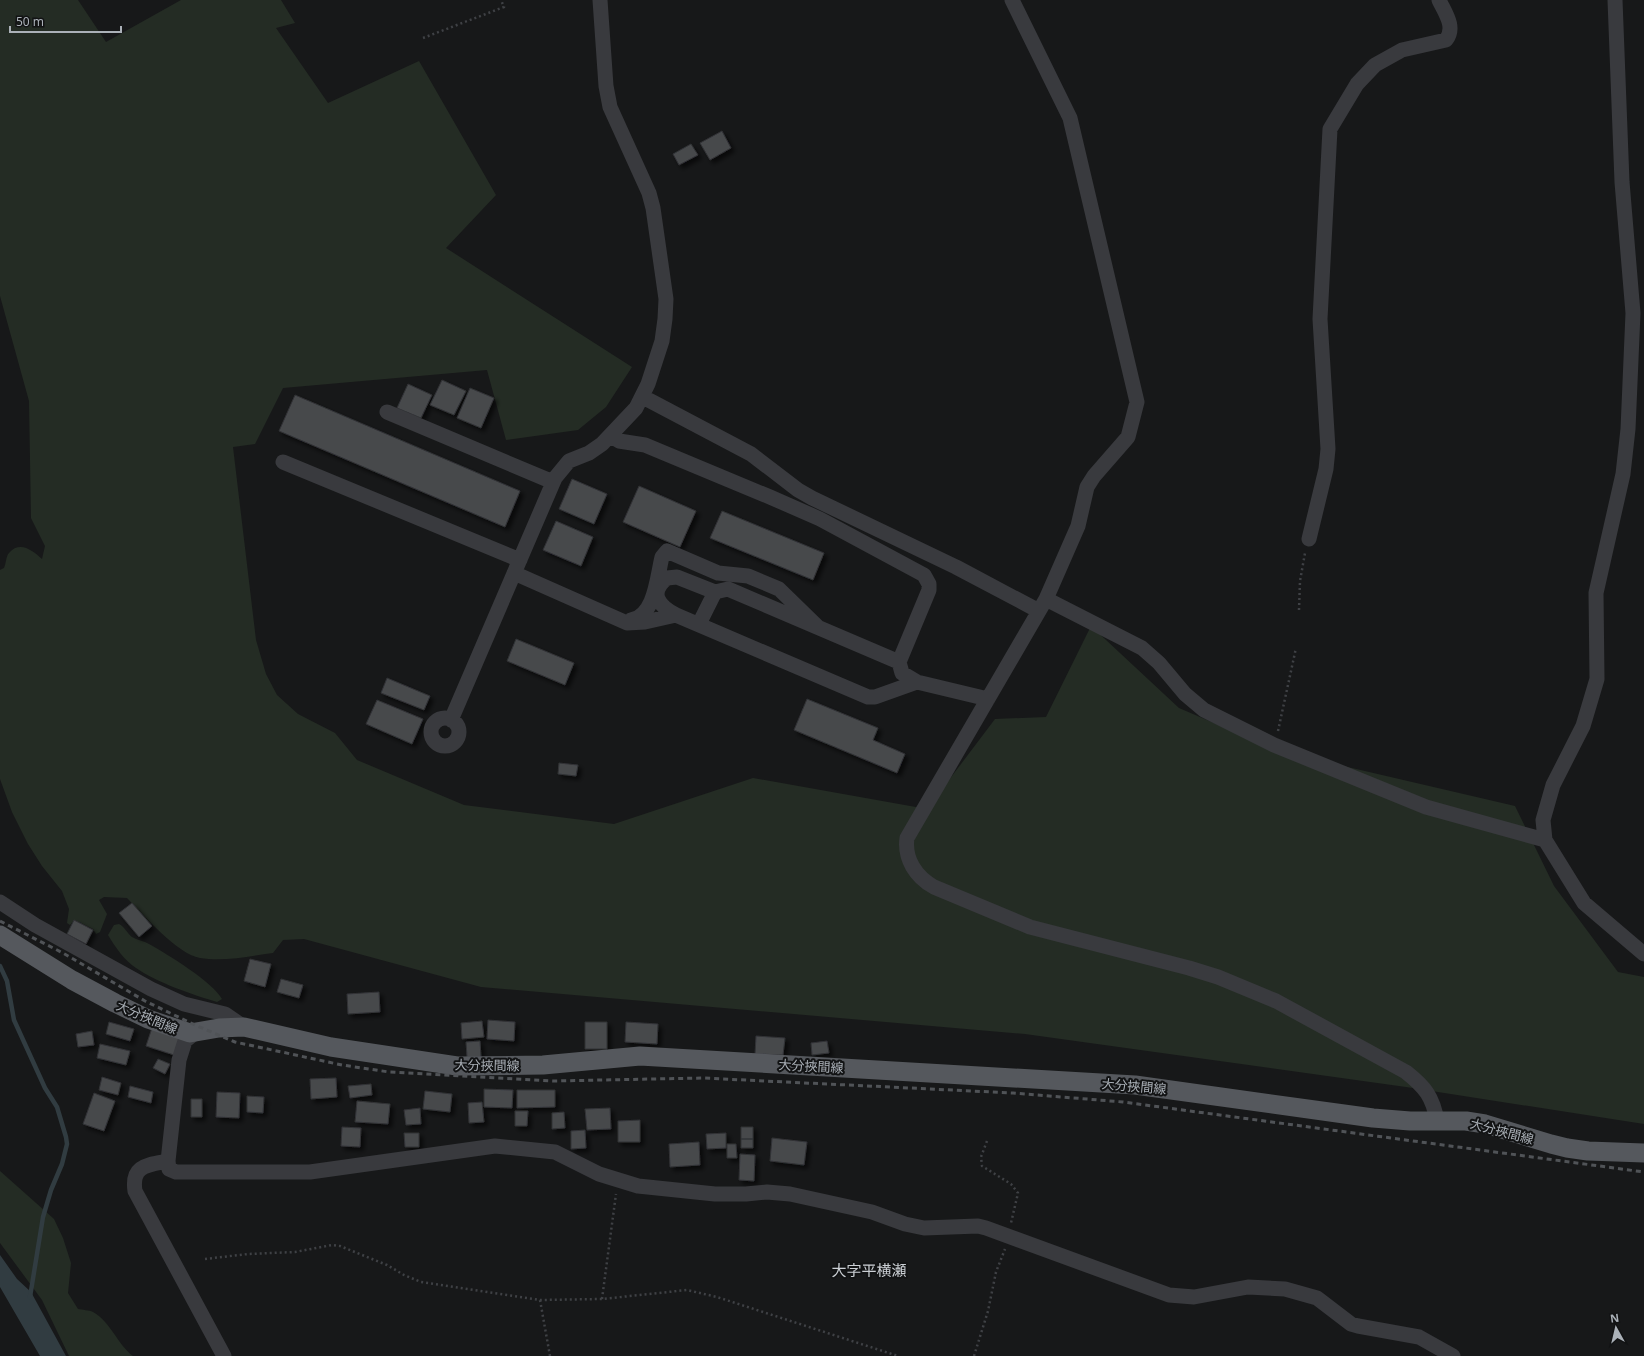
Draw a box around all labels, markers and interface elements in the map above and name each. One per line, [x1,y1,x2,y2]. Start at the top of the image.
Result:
scale bar [10,8,121,34]
text: 50 m [16,13,44,30]
street label: 大分挾間線 [114,996,180,1038]
street label: 大分挾間線 [454,1055,520,1075]
street label: 大分挾間線 [778,1055,844,1077]
street label: 大分挾間線 [1101,1074,1167,1098]
street label: 大分挾間線 [1468,1114,1536,1148]
district label: 大字平横瀬 [831,1260,907,1280]
north arrow [1596,1308,1636,1348]
text: N [1609,1310,1620,1326]

